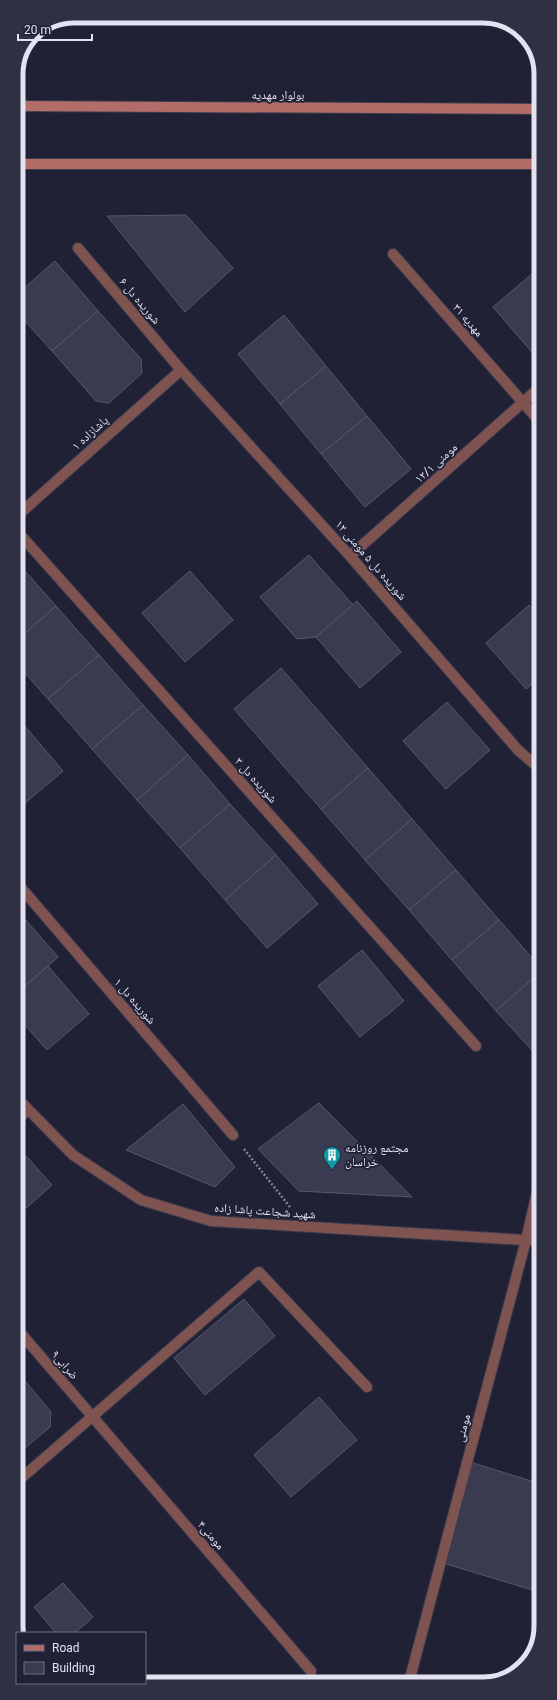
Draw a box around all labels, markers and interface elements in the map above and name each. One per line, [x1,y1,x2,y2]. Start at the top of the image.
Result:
scale bar [18,16,92,42]
text: 20 m [24,23,51,37]
street label: بولوار مهدیه [252,88,304,102]
street label: شوریده دل ۶ [116,275,164,327]
street label: مهدیه ۳۱ [450,301,486,339]
street label: پاشازاده ۱ [69,413,111,453]
street label: مومنی ۱۲/۱ [412,440,460,486]
street label: شوریده دل ۵ مومنی ۱۲ [332,517,410,603]
street label: شوریده دل ۳ [232,754,280,806]
street label: شوریده دل ۱ [111,975,159,1027]
place label: مجتمع روزنامه خراسان [345,1141,409,1169]
building icon: مجتمع روزنامه خراسان [322,1145,342,1170]
street label: شهید شجاعت پاشا زاده [214,1200,316,1222]
street label: ضرابی۹ [48,1348,81,1383]
street label: مومنی [453,1413,473,1443]
street label: مومنی۴ [195,1518,227,1552]
legend [16,1632,146,1684]
text: Road [52,1641,80,1655]
text: Building [52,1661,95,1675]

